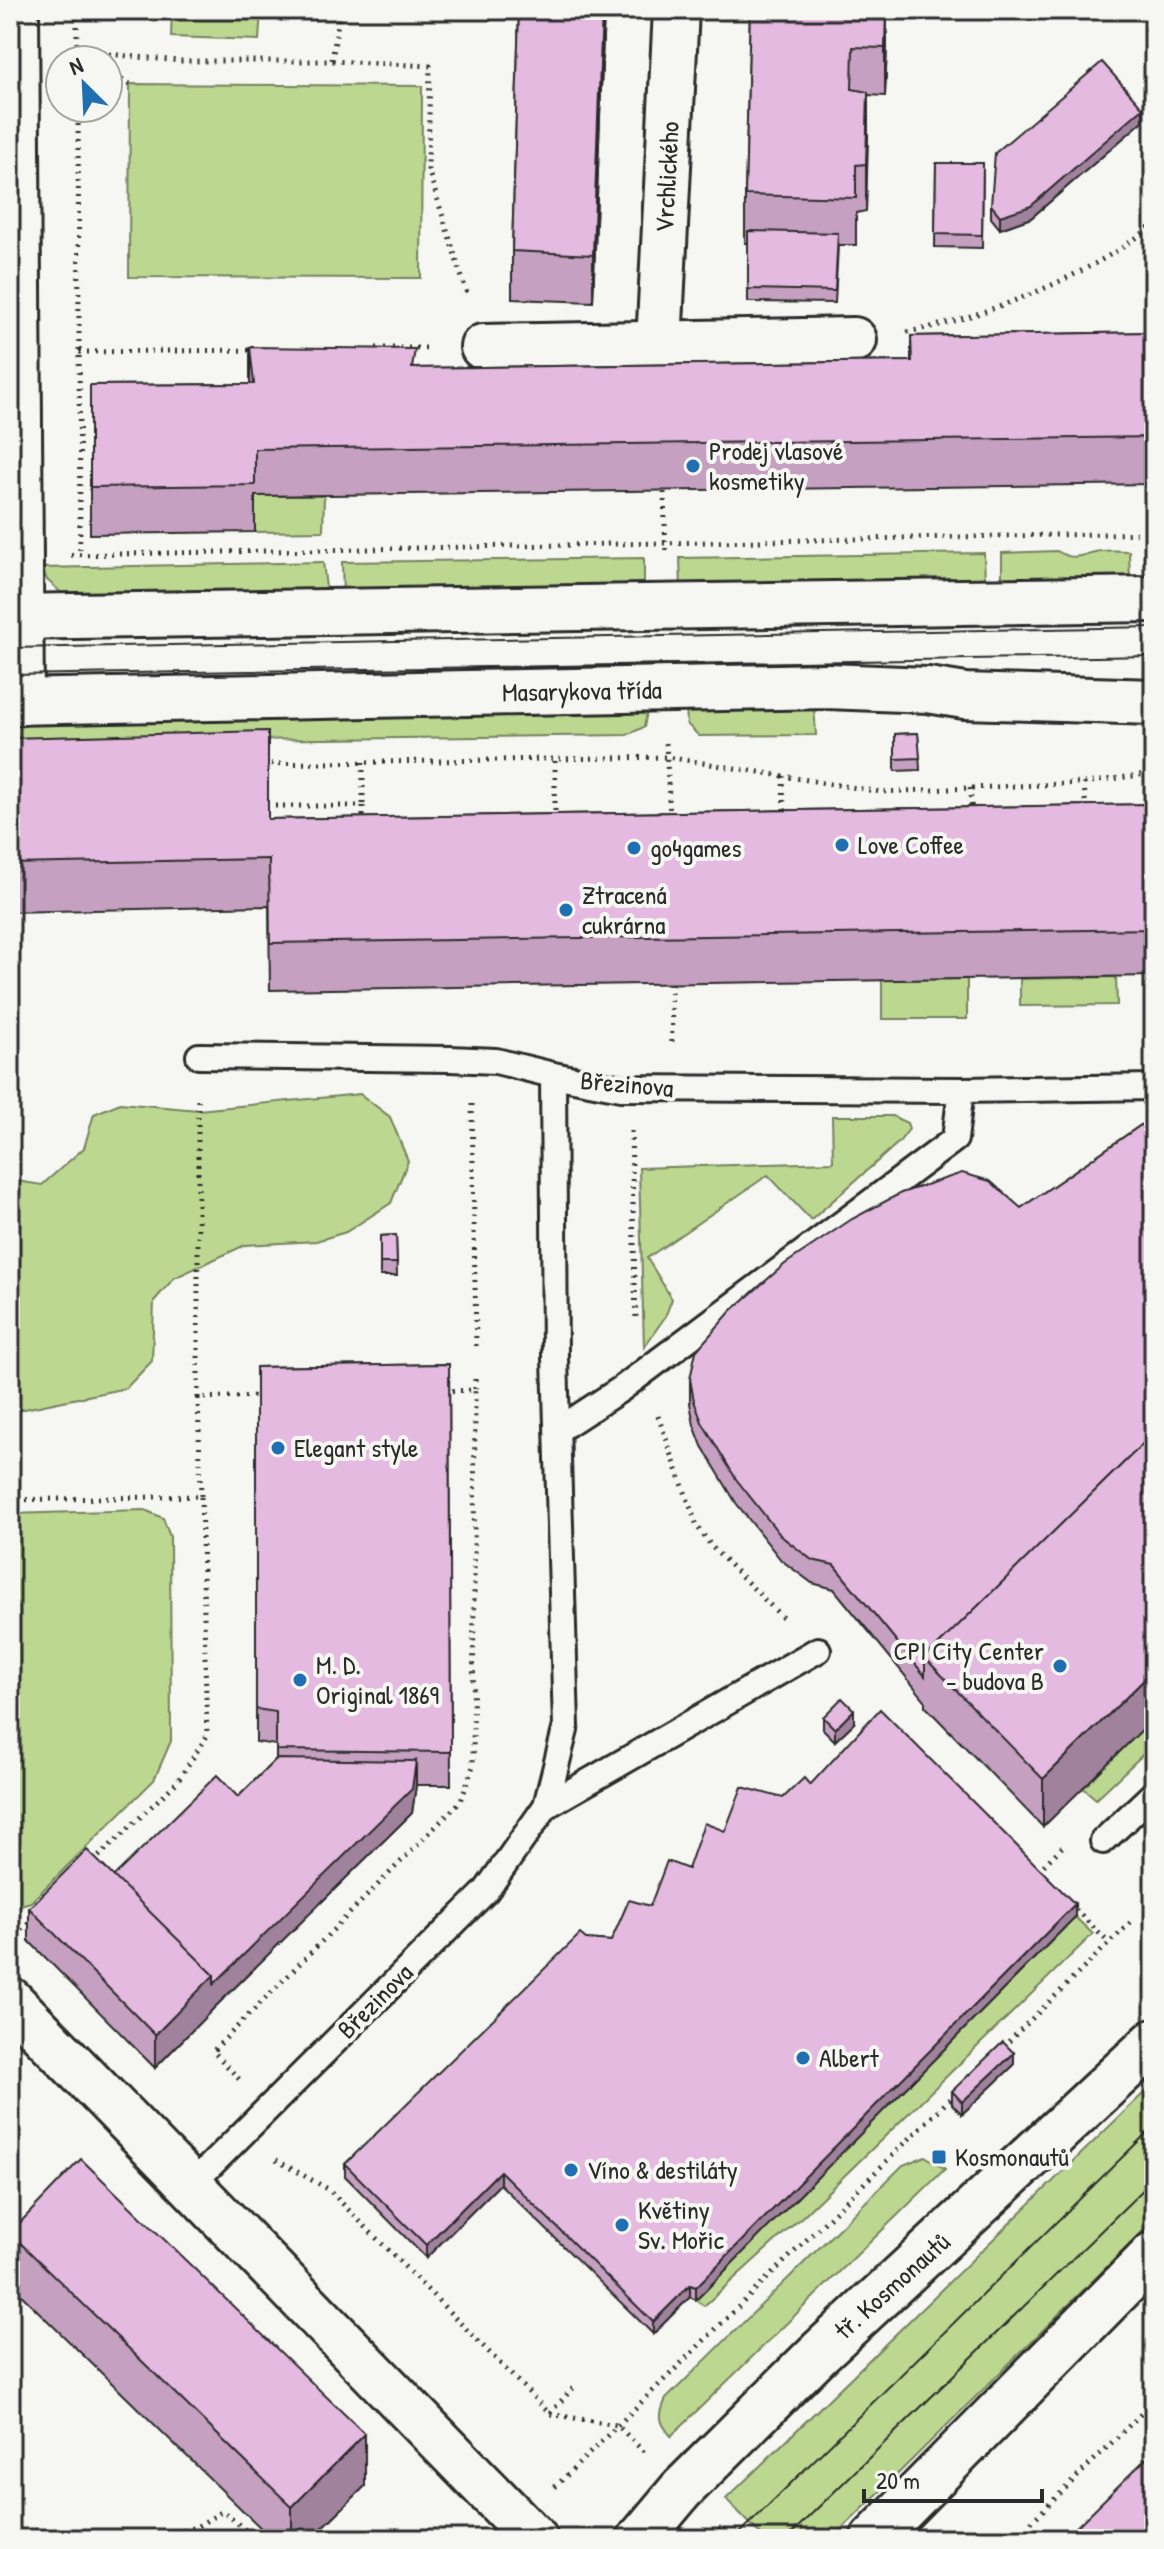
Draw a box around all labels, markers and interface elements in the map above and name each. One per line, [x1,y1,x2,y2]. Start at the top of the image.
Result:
north arrow [44,44,124,124]
text: N [64,50,88,82]
street label: Vrchlického [646,121,687,233]
place label: Prodej vlasové kosmetiky [709,433,843,498]
marker: Prodej vlasové kosmetiky [684,457,702,475]
street label: Masarykova třída [502,672,662,709]
place label: Love Coffee [858,827,964,862]
place label: go4games [650,830,742,865]
marker: Love Coffee [833,836,851,854]
marker: go4games [625,839,643,857]
place label: Ztracená cukrárna [582,877,667,942]
marker: Ztracená cukrárna [557,901,575,919]
street label: Březinova [579,1062,675,1105]
place label: Elegant style [294,1430,418,1465]
marker: Elegant style [269,1439,287,1457]
place label: CPI City Center - budova B [894,1633,1044,1698]
place label: M. D. Original 1869 [316,1647,439,1712]
marker: CPI City Center - budova B [1051,1657,1069,1675]
marker: M. D. Original 1869 [291,1671,309,1689]
street label: Březinova [329,1955,420,2046]
place label: Albert [819,2040,880,2075]
marker: Albert [794,2049,812,2067]
place label: Kosmonautů [955,2139,1069,2174]
marker: Kosmonautů [930,2148,948,2166]
place label: Víno & destiláty [587,2152,738,2187]
marker: Víno & destiláty [562,2161,580,2179]
place label: Květiny Sv. Mořic [638,2192,724,2257]
marker: Květiny Sv. Mořic [613,2216,631,2234]
street label: tř. Kosmonautů [826,2224,957,2347]
scale bar [864,2453,1042,2503]
text: 20 m [876,2464,920,2496]

